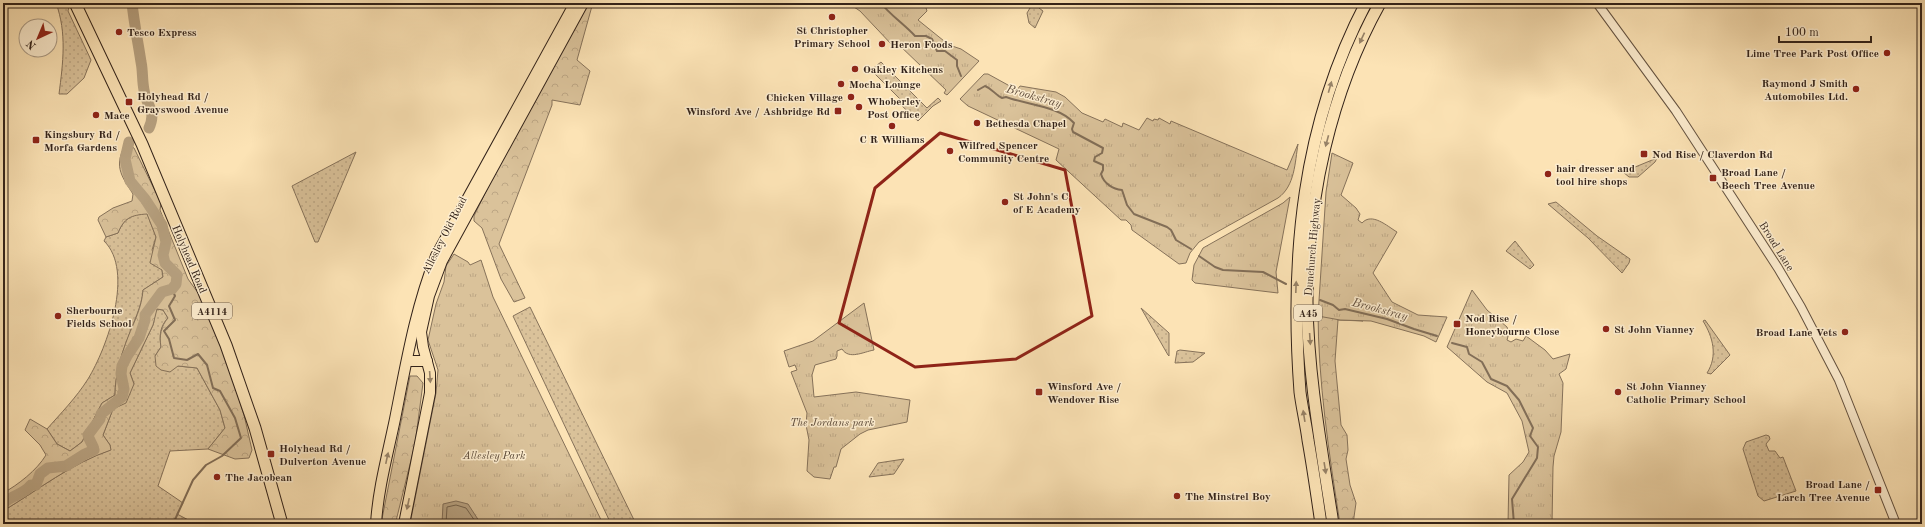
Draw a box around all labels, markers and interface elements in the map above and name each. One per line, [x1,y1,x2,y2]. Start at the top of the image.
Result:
marker: St Christopher Primary School [827,12,837,22]
north arrow [18,18,58,58]
scale bar [1779,18,1871,44]
place label: St Christopher Primary School [794,26,871,50]
marker: Tesco Express [114,27,124,37]
text: 100 m [1785,27,1819,39]
place label: Tesco Express [127,28,197,39]
one-way arrow [1359,32,1365,44]
text: N [25,37,39,51]
marker: Heron Foods [877,39,887,49]
place label: Heron Foods [890,40,953,51]
marker: Lime Tree Park Post Office [1882,48,1892,58]
place label: Lime Tree Park Post Office [1746,49,1879,60]
marker: Oakley Kitchens [850,64,860,74]
place label: Oakley Kitchens [863,65,943,76]
marker: Mocha Lounge [836,79,846,89]
place label: Raymond J Smith Automobiles Ltd. [1761,79,1848,103]
place label: Mocha Lounge [849,80,921,91]
one-way arrow [1327,80,1333,92]
water label: Brookstray [1004,83,1064,111]
marker: Raymond J Smith Automobiles Ltd. [1851,84,1861,94]
place label: Holyhead Rd / Grayswood Avenue [137,92,229,116]
marker: Chicken Village [846,92,856,102]
place label: Chicken Village [766,93,843,104]
marker: Holyhead Rd / Grayswood Avenue [124,97,134,107]
place label: Whoberley Post Office [867,97,921,121]
marker: Whoberley Post Office [854,102,864,112]
marker: Winsford Ave / Ashbridge Rd [833,106,843,116]
place label: Winsford Ave / Ashbridge Rd [685,107,830,118]
marker: Mace [91,110,101,120]
place label: Mace [104,111,130,122]
marker: Bethesda Chapel [972,118,982,128]
place label: Bethesda Chapel [985,119,1067,130]
marker: C R Williams [887,121,897,131]
place label: Kingsbury Rd / Morfa Gardens [44,130,120,154]
marker: Kingsbury Rd / Morfa Gardens [31,135,41,145]
place label: C R Williams [860,135,925,146]
one-way arrow [1324,135,1330,147]
place label: Wilfred Spencer Community Centre [958,141,1049,165]
marker: Wilfred Spencer Community Centre [945,146,955,156]
marker: Nod Rise / Claverdon Rd [1639,149,1649,159]
place label: Nod Rise / Claverdon Rd [1652,150,1773,161]
place label: hair dresser and tool hire shops [1556,164,1635,188]
place label: Broad Lane / Beech Tree Avenue [1721,168,1815,192]
marker: hair dresser and tool hire shops [1543,169,1553,179]
marker: Broad Lane / Beech Tree Avenue [1708,173,1718,183]
place label: St John's C of E Academy [1013,192,1081,216]
street label: Allesley Old Road [421,195,470,276]
marker: St John's C of E Academy [1000,197,1010,207]
street label: Dunchurch Highway [1304,198,1323,297]
street label: Broad Lane [1756,220,1795,273]
street label: Holyhead Road [169,224,208,295]
one-way arrow [1293,281,1300,293]
water label: Brookstray [1350,297,1410,323]
road number: A4114 [192,303,232,319]
road number: A45 [1294,305,1322,321]
place label: Sherbourne Fields School [66,306,132,330]
marker: Sherbourne Fields School [53,311,63,321]
place label: Nod Rise / Honeybourne Close [1465,314,1559,338]
marker: Nod Rise / Honeybourne Close [1452,319,1462,329]
marker: St John Vianney [1601,324,1611,334]
place label: St John Vianney [1614,325,1695,336]
marker: Broad Lane Vets [1840,327,1850,337]
place label: Broad Lane Vets [1756,328,1837,339]
one-way arrow [1306,333,1313,345]
one-way arrow [426,371,433,383]
place label: Winsford Ave / Wendover Rise [1047,382,1121,406]
place label: St John Vianney Catholic Primary School [1626,382,1746,406]
marker: Winsford Ave / Wendover Rise [1034,387,1044,397]
marker: St John Vianney Catholic Primary School [1613,387,1623,397]
one-way arrow [1301,410,1307,422]
park label: The Jordans park [790,418,875,429]
place label: Holyhead Rd / Dulverton Avenue [279,444,366,468]
marker: Holyhead Rd / Dulverton Avenue [266,449,276,459]
park label: Allesley Park [462,451,526,462]
one-way arrow [384,452,390,464]
one-way arrow [1322,462,1328,474]
marker: The Jacobean [212,472,222,482]
place label: The Jacobean [225,473,292,484]
place label: Broad Lane / Larch Tree Avenue [1777,480,1870,504]
marker: Broad Lane / Larch Tree Avenue [1873,485,1883,495]
marker: The Minstrel Boy [1172,491,1182,501]
place label: The Minstrel Boy [1185,492,1271,503]
one-way arrow [404,498,410,511]

